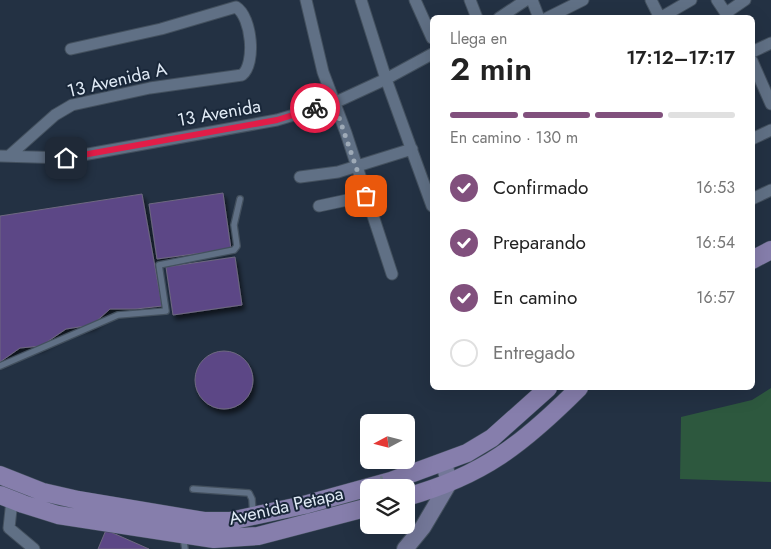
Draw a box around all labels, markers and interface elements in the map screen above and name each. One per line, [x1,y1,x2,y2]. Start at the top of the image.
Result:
text: Llega en [450,27,507,50]
text: 17:12–17:17 [626,44,735,71]
text: 2 min [450,46,532,92]
street label: 13 Avenida A [65,56,170,104]
courier [290,83,340,133]
street label: 13 Avenida [175,93,263,133]
icon: bike [301,94,329,122]
text: En camino · 130 m [450,126,578,149]
pin [45,137,87,179]
icon: home [52,144,80,172]
icon: check [450,174,478,202]
text: Confirmado [493,174,588,201]
pin [345,175,387,217]
text: 16:53 [696,176,735,199]
icon: bag [352,182,380,210]
icon: check [450,229,478,257]
text: Preparando [493,229,586,256]
text: 16:54 [695,231,735,254]
icon: check [450,284,478,312]
text: En camino [493,284,577,311]
text: 16:57 [696,286,735,309]
text: Entregado [493,339,575,366]
north arrow [360,414,415,469]
map controls [360,414,415,534]
button: layers [360,479,415,534]
street label: Avenida Petapa [226,480,346,532]

